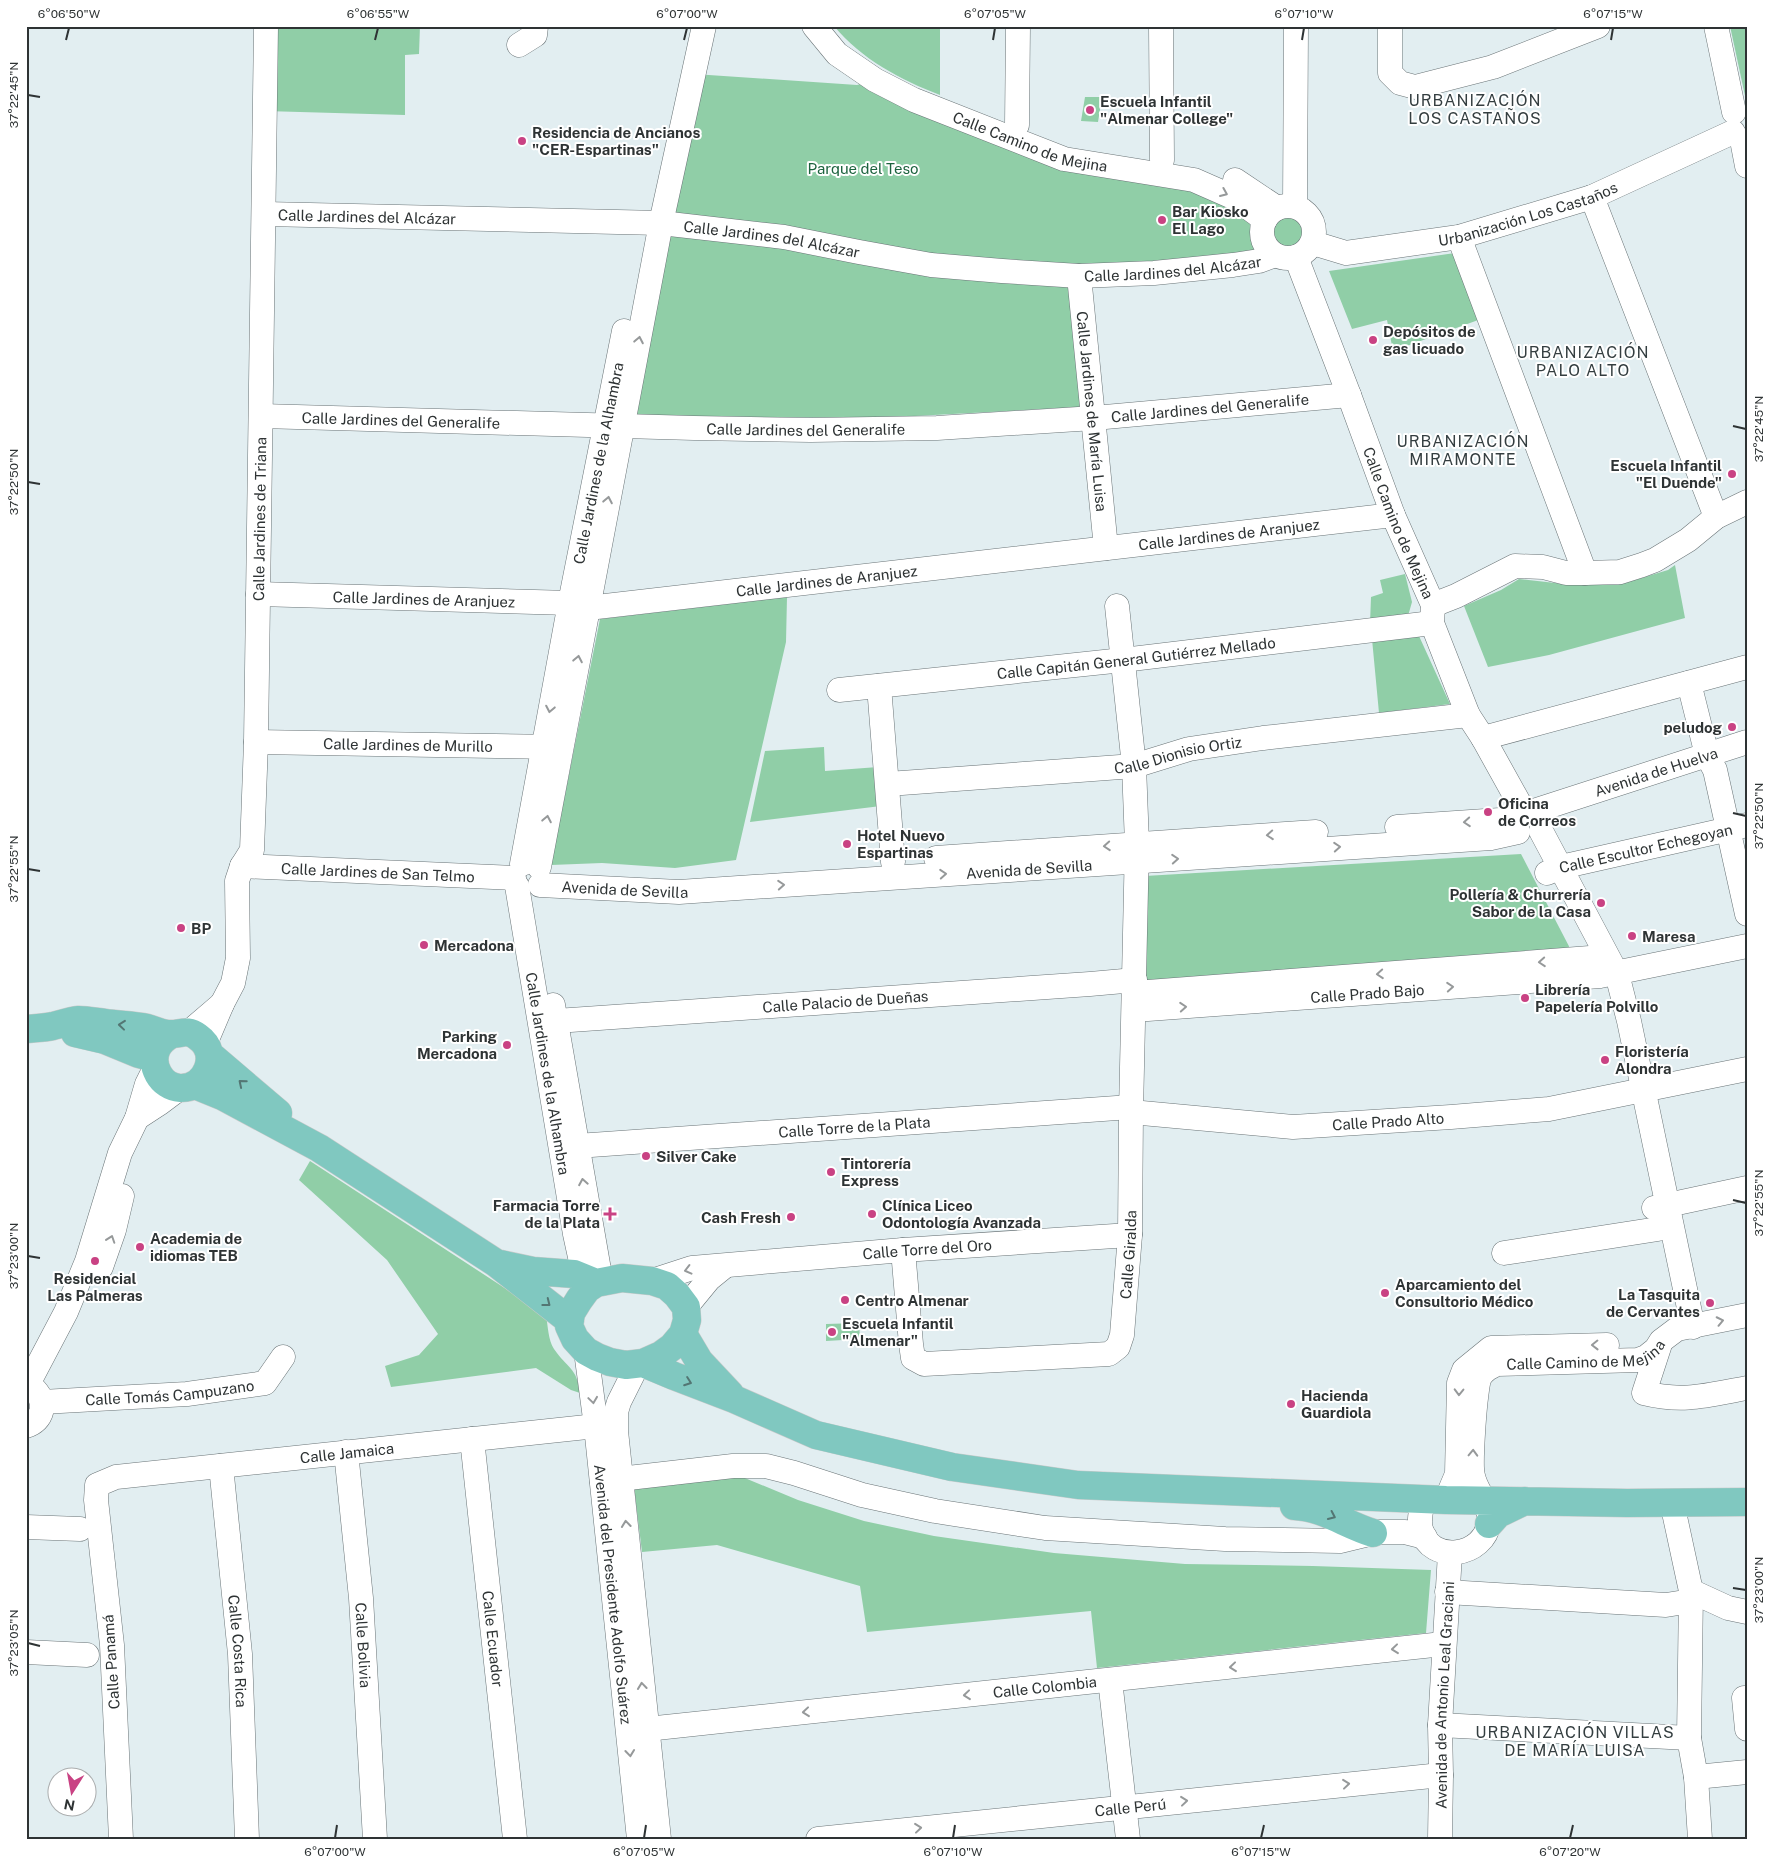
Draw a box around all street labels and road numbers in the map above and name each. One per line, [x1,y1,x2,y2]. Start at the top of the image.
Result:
street label: Calle Camino de Mejina [951,108,1109,174]
street label: Urbanización Los Castaños [1437,178,1620,248]
street label: Calle Jardines del Alcázar [278,206,456,227]
street label: Calle Jardines del Alcázar [683,217,862,261]
street label: Calle Jardines del Alcázar [1084,252,1263,284]
street label: Calle Jardines de María Luisa [1074,310,1111,512]
street label: Calle Jardines de la Alhambra [569,361,626,565]
street label: Calle Jardines del Generalife [1110,390,1310,425]
street label: Calle Jardines del Generalife [301,409,500,431]
street label: Calle Jardines del Generalife [706,420,905,439]
street label: Calle Jardines de Triana [249,437,269,601]
street label: Calle Camino de Mejina [1360,445,1438,601]
street label: Calle Jardines de Aranjuez [1137,515,1320,553]
street label: Calle Jardines de Aranjuez [735,562,918,599]
street label: Calle Jardines de Aranjuez [333,588,515,610]
street label: Calle Capitán General Gutiérrez Mellado [996,633,1276,682]
street label: Calle Dionisio Ortiz [1113,733,1243,776]
street label: Calle Jardines de Murillo [323,735,493,754]
street label: Avenida de Huelva [1592,744,1720,799]
street label: Calle Escultor Echegoyan [1557,820,1734,876]
street label: Avenida de Sevilla [965,856,1093,881]
street label: Calle Jardines de San Telmo [281,859,475,885]
street label: Avenida de Sevilla [561,878,689,901]
street label: Calle Jardines de la Alhambra [523,971,573,1176]
street label: Calle Prado Bajo [1310,980,1425,1006]
street label: Calle Palacio de Dueñas [762,987,929,1015]
street label: Calle Prado Alto [1332,1109,1445,1133]
street label: Calle Torre de la Plata [778,1113,931,1140]
street label: Calle Giralda [1116,1210,1139,1300]
street label: Calle Torre del Oro [862,1236,992,1262]
street label: Calle Camino de Mejina [1506,1337,1668,1372]
street label: Calle Tomás Campuzano [85,1376,255,1408]
street label: Calle Jamaica [299,1439,395,1466]
street label: Avenida del Presidente Adolfo Suárez [592,1464,636,1725]
street label: Avenida de Antonio Leal Graciani [1431,1581,1457,1809]
street label: Calle Ecuador [480,1590,507,1688]
street label: Calle Costa Rica [226,1594,251,1708]
street label: Calle Bolivia [353,1602,375,1688]
street label: Calle Panamá [99,1614,123,1710]
street label: Calle Colombia [992,1673,1098,1701]
street label: Calle Perú [1094,1795,1167,1819]

